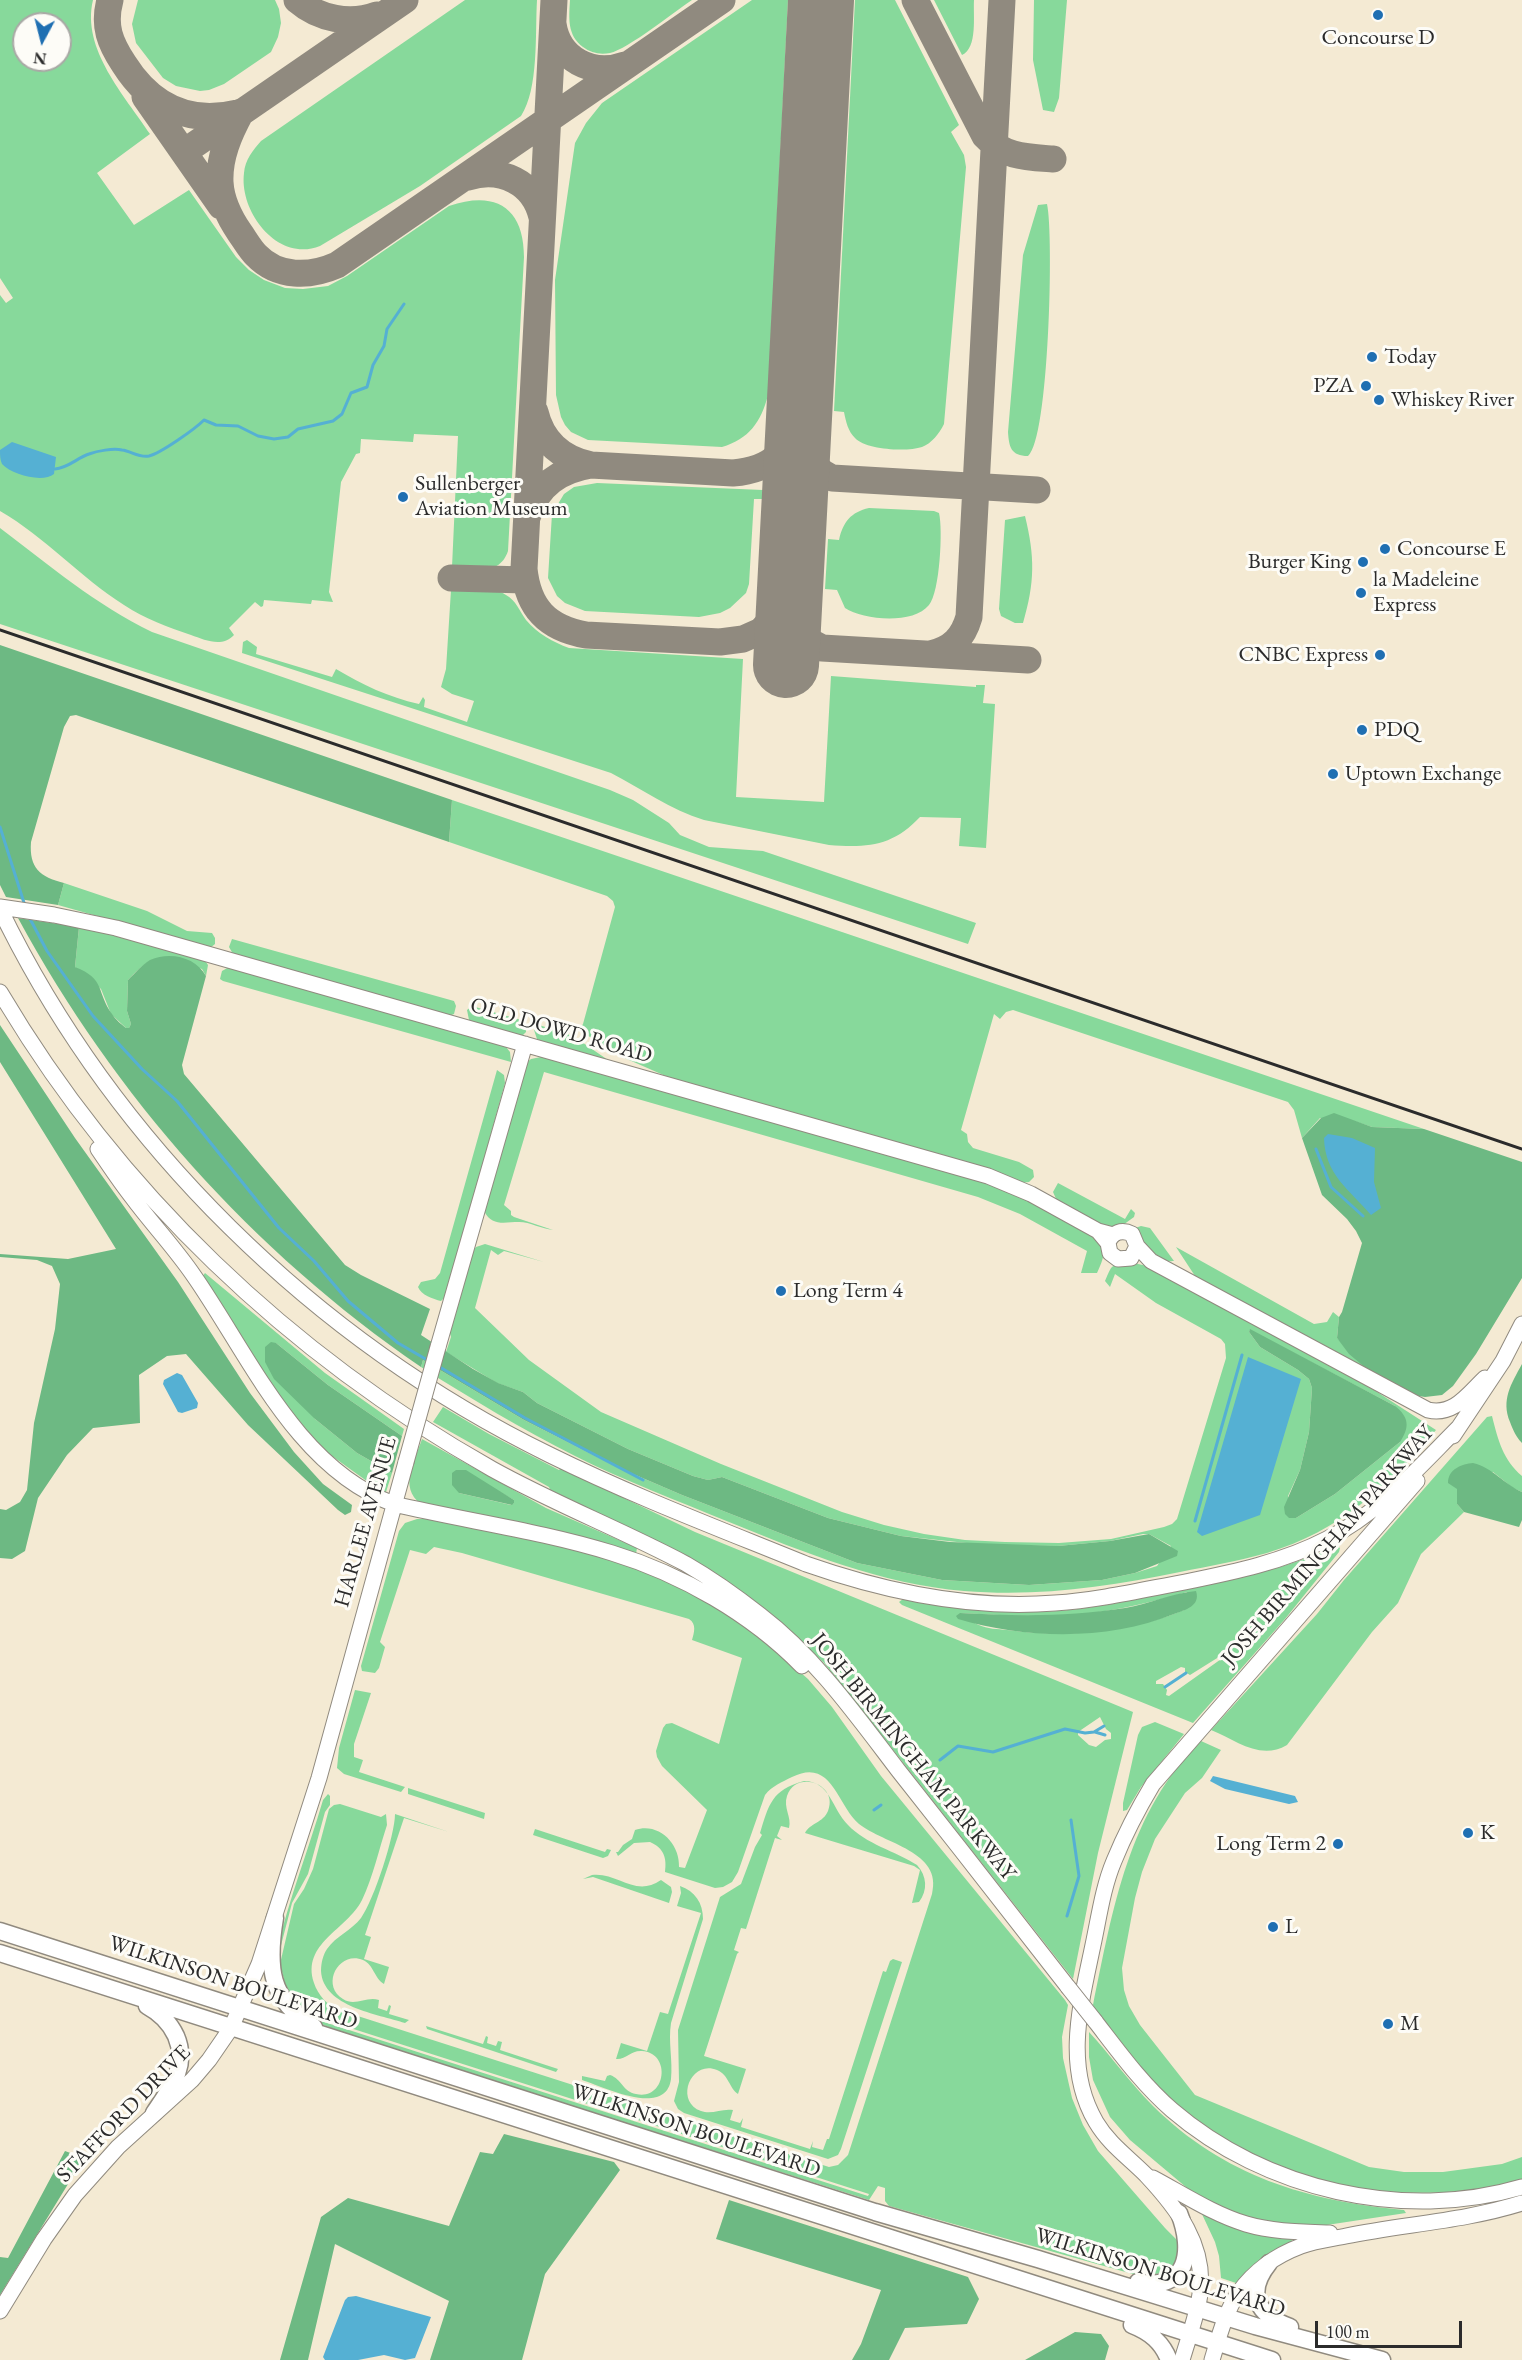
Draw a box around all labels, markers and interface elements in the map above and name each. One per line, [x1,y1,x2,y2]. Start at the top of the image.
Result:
marker: Concourse D [1371,8,1385,22]
north arrow [12,12,72,72]
place label: Concourse D [1321,25,1435,51]
text: N [32,47,48,70]
place label: Today [1384,344,1437,370]
marker: Today [1365,350,1379,364]
place label: PZA [1313,373,1354,399]
marker: PZA [1359,379,1373,393]
place label: Whiskey River [1391,387,1514,413]
marker: Whiskey River [1372,393,1386,407]
place label: Sullenberger Aviation Museum [415,471,568,522]
marker: Sullenberger Aviation Museum [396,490,410,504]
place label: Concourse E [1397,536,1506,562]
marker: Concourse E [1378,542,1392,556]
place label: Burger King [1248,549,1351,575]
marker: Burger King [1356,555,1370,569]
place label: la Madeleine Express [1373,567,1479,618]
marker: la Madeleine Express [1354,586,1368,600]
place label: CNBC Express [1239,642,1368,668]
marker: CNBC Express [1373,648,1387,662]
place label: PDQ [1374,717,1420,743]
marker: PDQ [1355,723,1369,737]
place label: Uptown Exchange [1345,761,1501,787]
marker: Uptown Exchange [1326,767,1340,781]
street label: OLD DOWD ROAD [467,992,655,1070]
place label: Long Term 4 [793,1278,903,1304]
marker: Long Term 4 [774,1284,788,1298]
street label: JOSH BIRMINGHAM PARKWAY [1216,1420,1440,1672]
street label: HARLEE AVENUE [329,1434,403,1610]
street label: JOSH BIRMINGHAM PARKWAY [805,1628,1021,1886]
place label: K [1480,1820,1495,1846]
marker: K [1461,1826,1475,1840]
place label: Long Term 2 [1216,1831,1326,1857]
marker: Long Term 2 [1331,1837,1345,1851]
place label: L [1285,1914,1298,1940]
marker: L [1266,1920,1280,1934]
street label: WILKINSON BOULEVARD [105,1930,361,2036]
place label: M [1400,2011,1420,2037]
marker: M [1381,2017,1395,2031]
street label: STAFFORD DRIVE [52,2040,196,2188]
street label: WILKINSON BOULEVARD [568,2078,824,2184]
street label: WILKINSON BOULEVARD [1032,2222,1288,2324]
scale bar [1318,2309,1465,2347]
text: 100 m [1326,2320,1370,2343]

